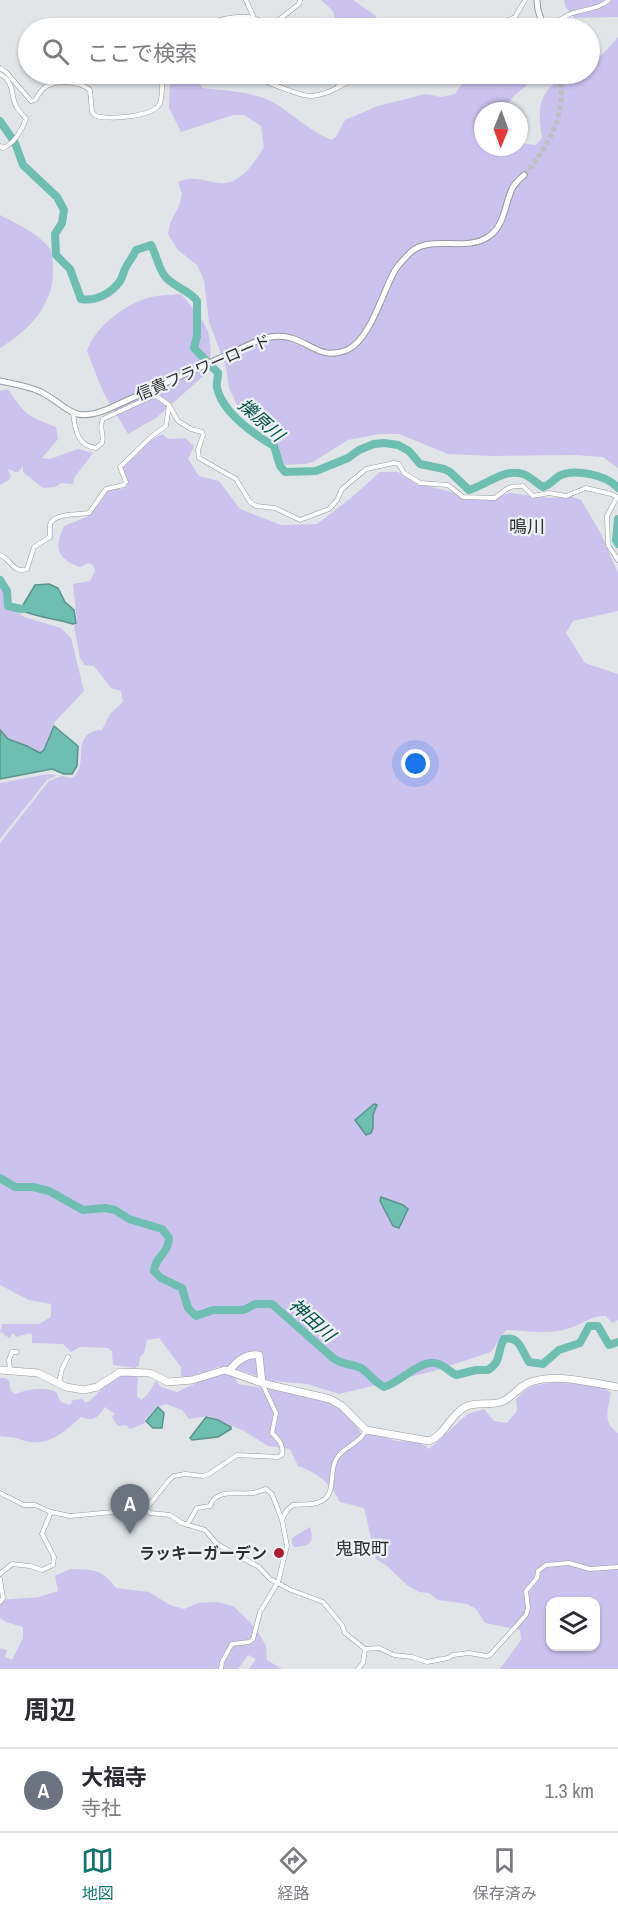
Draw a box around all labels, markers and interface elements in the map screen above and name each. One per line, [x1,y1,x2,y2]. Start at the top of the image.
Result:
search box [18,18,600,84]
icon: search [39,35,72,68]
text: ここで検索 [87,38,197,68]
north arrow [474,102,528,156]
street label: 信貴フラワーロード [132,329,274,405]
water label: 擽原川 [233,392,291,448]
district label: 鳴川 [509,514,545,539]
your location [401,749,430,778]
water label: 神田川 [284,1292,342,1348]
pin: A [110,1484,150,1534]
district label: 鬼取町 [335,1536,389,1561]
place label: ラッキーガーデン [139,1542,267,1564]
marker: ラッキーガーデン [272,1546,286,1560]
map controls [546,1597,600,1651]
button: layers [546,1597,600,1651]
text: 周辺 [24,1692,76,1727]
text: 大福寺 [81,1762,147,1792]
text: A [38,1777,49,1804]
text: 1.3 km [545,1777,594,1804]
text: 寺社 [81,1794,121,1821]
tab: 地図 [81,1844,114,1904]
tab: 経路 [277,1844,310,1904]
tab: 保存済み [473,1844,537,1904]

